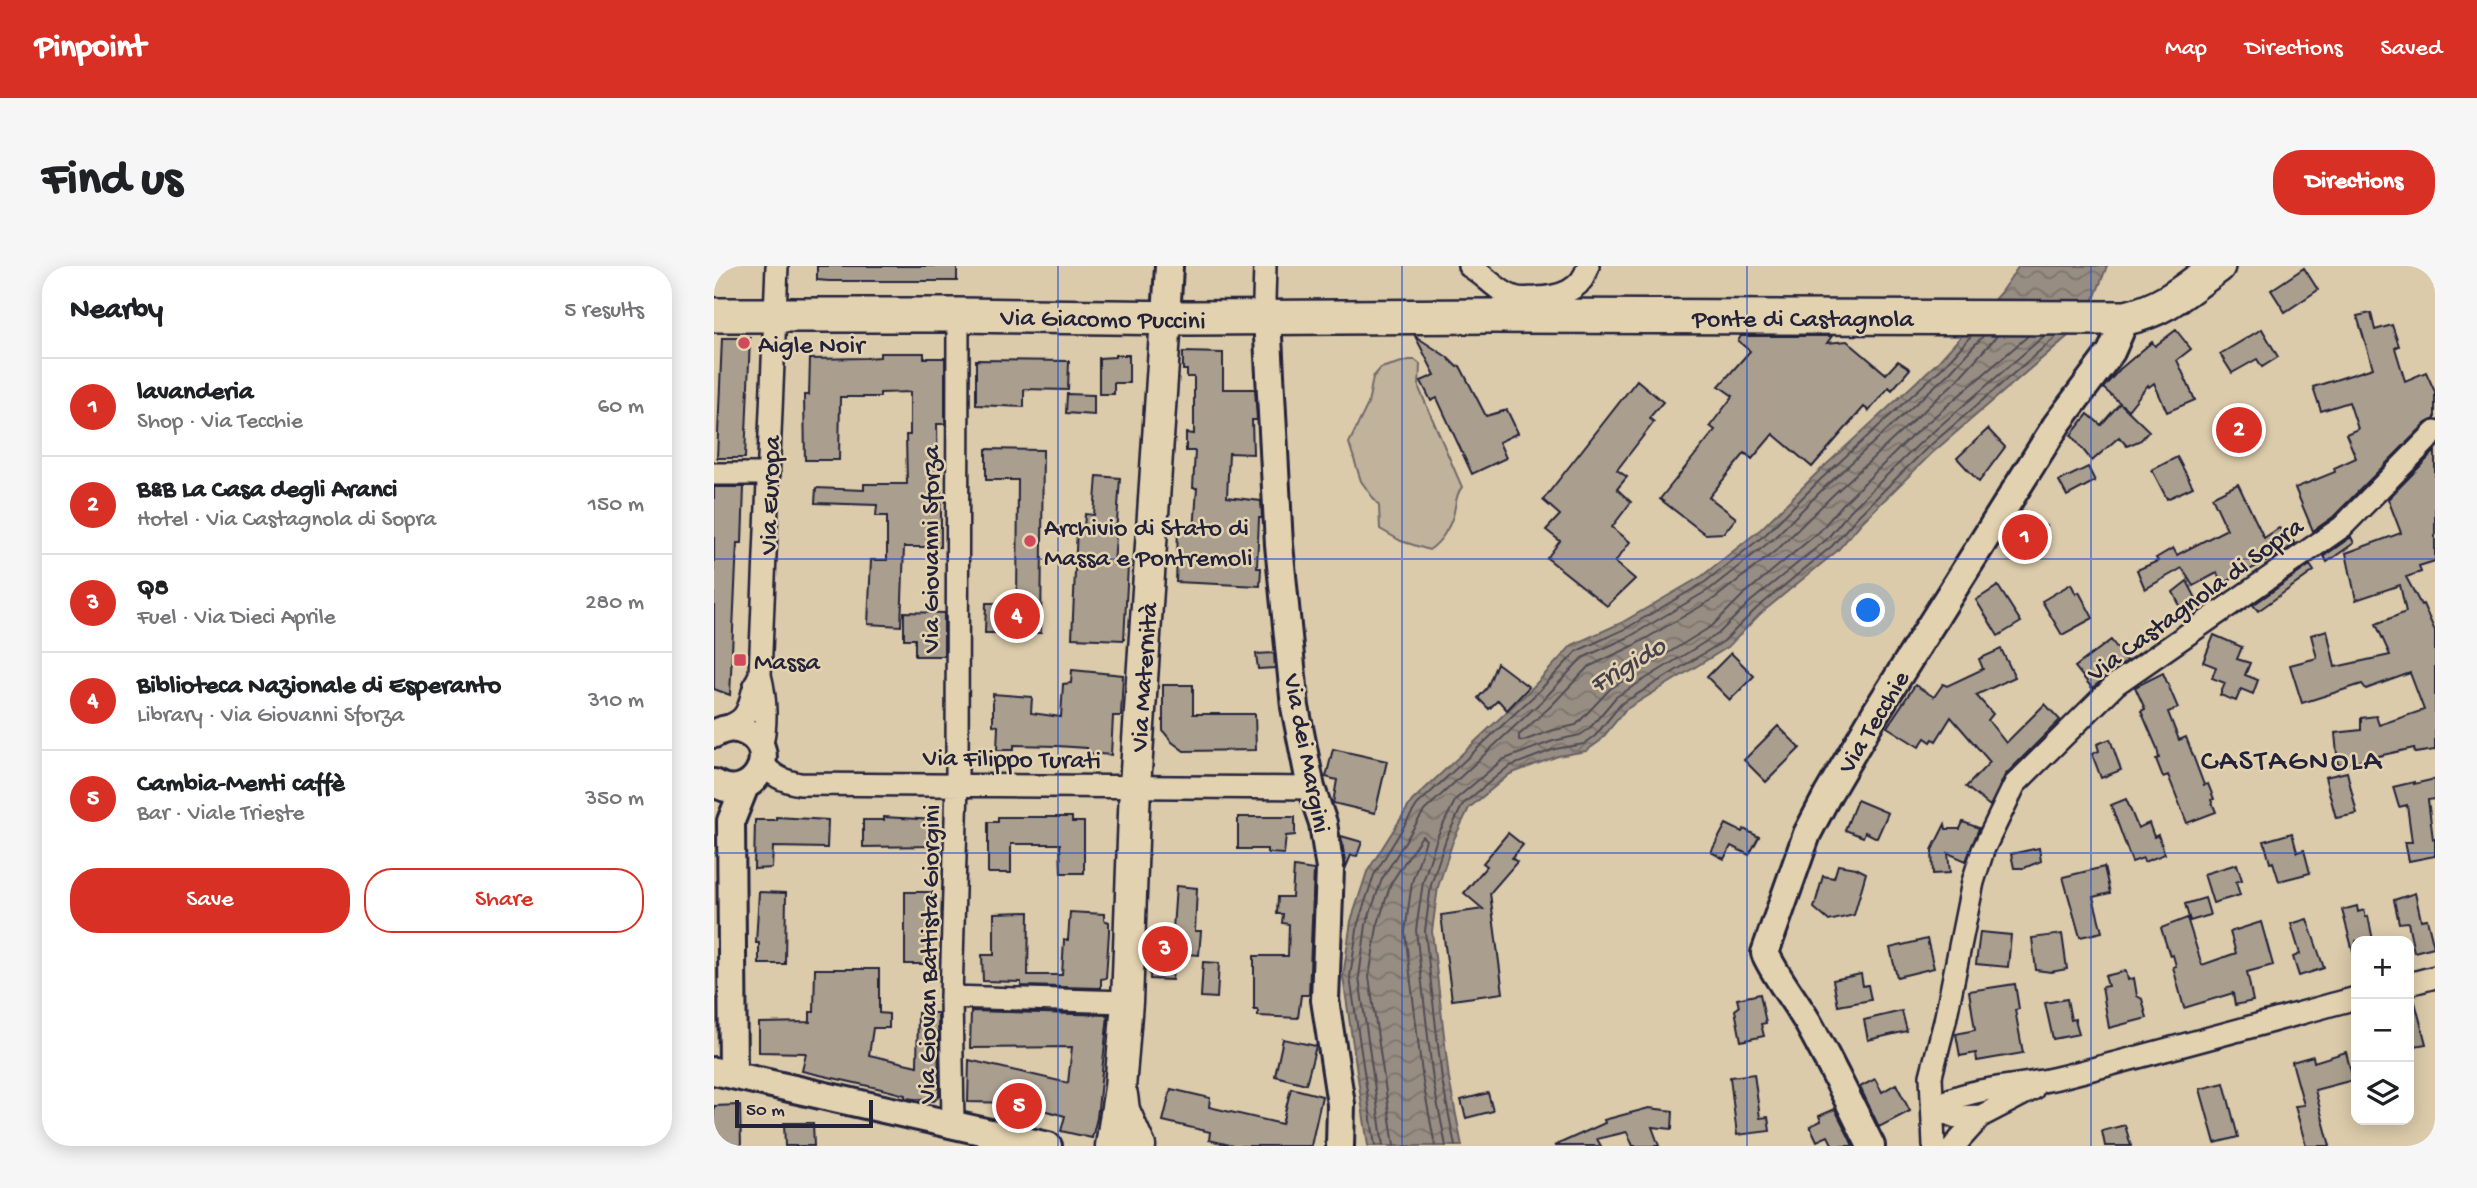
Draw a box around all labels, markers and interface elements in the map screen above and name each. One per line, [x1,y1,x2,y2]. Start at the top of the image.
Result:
text: Pinpoint [35,30,146,68]
text: Map [2165,35,2207,64]
text: Directions [2245,35,2343,64]
text: Saved [2381,35,2442,64]
button: Directions [2273,150,2435,215]
text: Find us [42,153,182,211]
text: Nearby [70,294,163,329]
text: 5 results [564,298,644,325]
street label: Via Giacomo Puccini [999,304,1206,339]
street label: Ponte di Castagnola [1691,306,1915,337]
place label: Aigle Noir [758,332,867,363]
marker: Aigle Noir [736,335,752,351]
text: lavanderia [137,378,253,409]
text: 1 [88,394,98,421]
text: 60 m [598,394,644,421]
pin: 2 [2216,404,2262,456]
text: Shop · Via Tecchie [137,409,303,436]
street label: Via Europa [755,434,790,556]
street label: Via Giovanni Sforza [918,444,949,654]
text: B&B La Casa degli Aranci [137,476,397,507]
text: 2 [87,492,99,519]
text: 150 m [588,492,644,519]
text: Hotel · Via Castagnola di Sopra [137,507,436,534]
pin: 1 [2002,511,2048,563]
street label: Via Castagnola di Sopra [2082,512,2312,691]
place label: Archivio di Stato di Massa e Pontremoli [1044,515,1253,576]
marker: Archivio di Stato di Massa e Pontremoli [1022,533,1038,549]
text: Q8 [137,574,169,605]
text: 3 [87,590,99,617]
text: 280 m [585,590,644,617]
pin: 4 [994,590,1040,642]
your location [1851,593,1885,627]
street label: Via Maternità [1126,600,1167,754]
text: Fuel · Via Dieci Aprile [137,605,336,632]
water label: Frigido [1584,631,1674,702]
place label: Massa [754,649,822,680]
marker: Massa [732,652,748,668]
street label: Via Tecchie [1832,666,1919,781]
street label: Via dei Margini [1274,671,1335,836]
text: Biblioteca Nazionale di Esperanto [137,672,501,703]
text: 4 [88,688,98,715]
text: 310 m [588,688,644,715]
text: Library · Via Giovanni Sforza [137,703,404,730]
street label: Via Filippo Turati [921,744,1101,779]
district label: CASTAGNOLA [2201,746,2383,781]
text: Cambia-Menti caffè [137,770,345,801]
text: 5 [87,786,99,813]
text: 350 m [585,786,644,813]
text: Bar · Viale Trieste [137,801,304,828]
street label: Via Giovan Battista Giorgini [913,804,950,1105]
button: Save [70,868,350,933]
button: Share [364,868,644,933]
pin: 3 [1142,923,1188,975]
map controls [2351,936,2414,1125]
button: + [2351,936,2414,999]
button: − [2351,999,2414,1062]
button: layers [2351,1062,2414,1125]
pin: 5 [996,1080,1042,1132]
scale bar [735,1097,873,1129]
text: 50 m [746,1100,785,1123]

